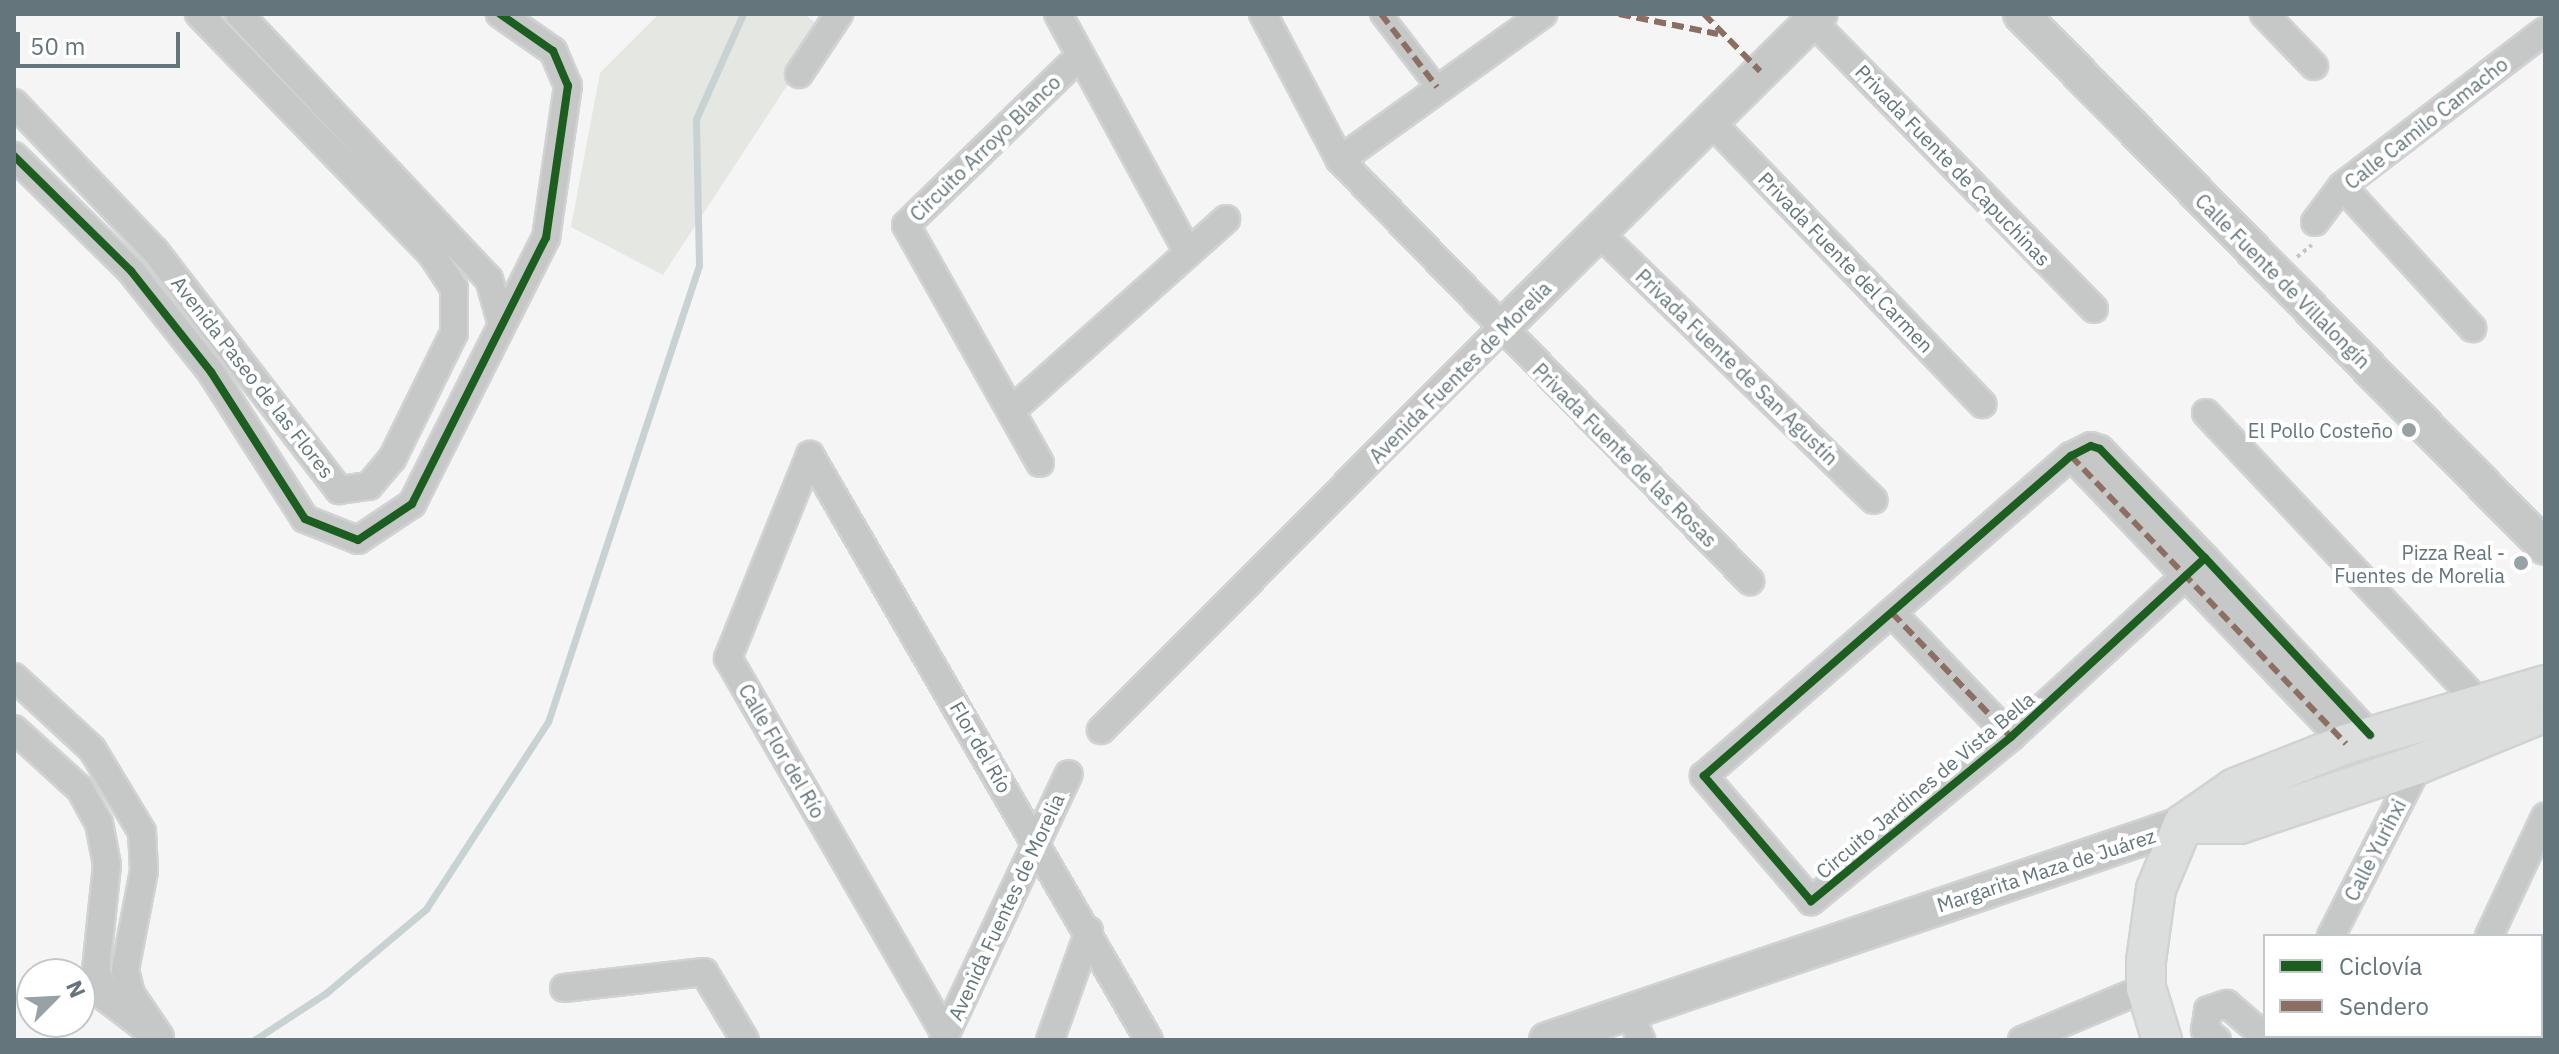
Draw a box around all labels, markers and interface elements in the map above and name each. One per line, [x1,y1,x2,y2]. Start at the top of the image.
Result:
scale bar [20,16,184,66]
text: 50 m [30,30,85,62]
street label: Calle Camilo Camacho [2340,52,2512,194]
street label: Privada Fuente de Capuchinas [1851,59,2055,271]
street label: Circuito Arroyo Blanco [905,70,1065,226]
street label: Privada Fuente del Carmen [1753,167,1939,357]
street label: Calle Fuente de Villalongín [2191,189,2375,373]
street label: Privada Fuente de San Agustín [1631,264,1843,470]
street label: Avenida Paseo de las Flores [167,271,339,483]
street label: Avenida Fuentes de Morelia [1364,276,1556,468]
street label: Privada Fuente de las Rosas [1528,358,1722,552]
place label: El Pollo Costeño [2248,418,2393,442]
marker: El Pollo Costeño [2400,421,2418,439]
place label: Pizza Real - Fuentes de Morelia [2334,540,2505,587]
marker: Pizza Real - Fuentes de Morelia [2512,554,2530,572]
street label: Calle Flor del Río [734,680,830,822]
street label: Circuito Jardines de Vista Bella [1811,687,2039,883]
street label: Flor del Río [945,697,1017,797]
street label: Avenida Fuentes de Morelia [943,790,1069,1024]
street label: Calle Yurihxi [2339,795,2411,905]
street label: Margarita Maza de Juárez [1934,823,2158,917]
legend [2263,934,2543,1038]
text: Ciclovía [2339,950,2422,982]
north arrow [16,958,96,1038]
text: N [60,976,93,1002]
text: Sendero [2339,990,2429,1022]

